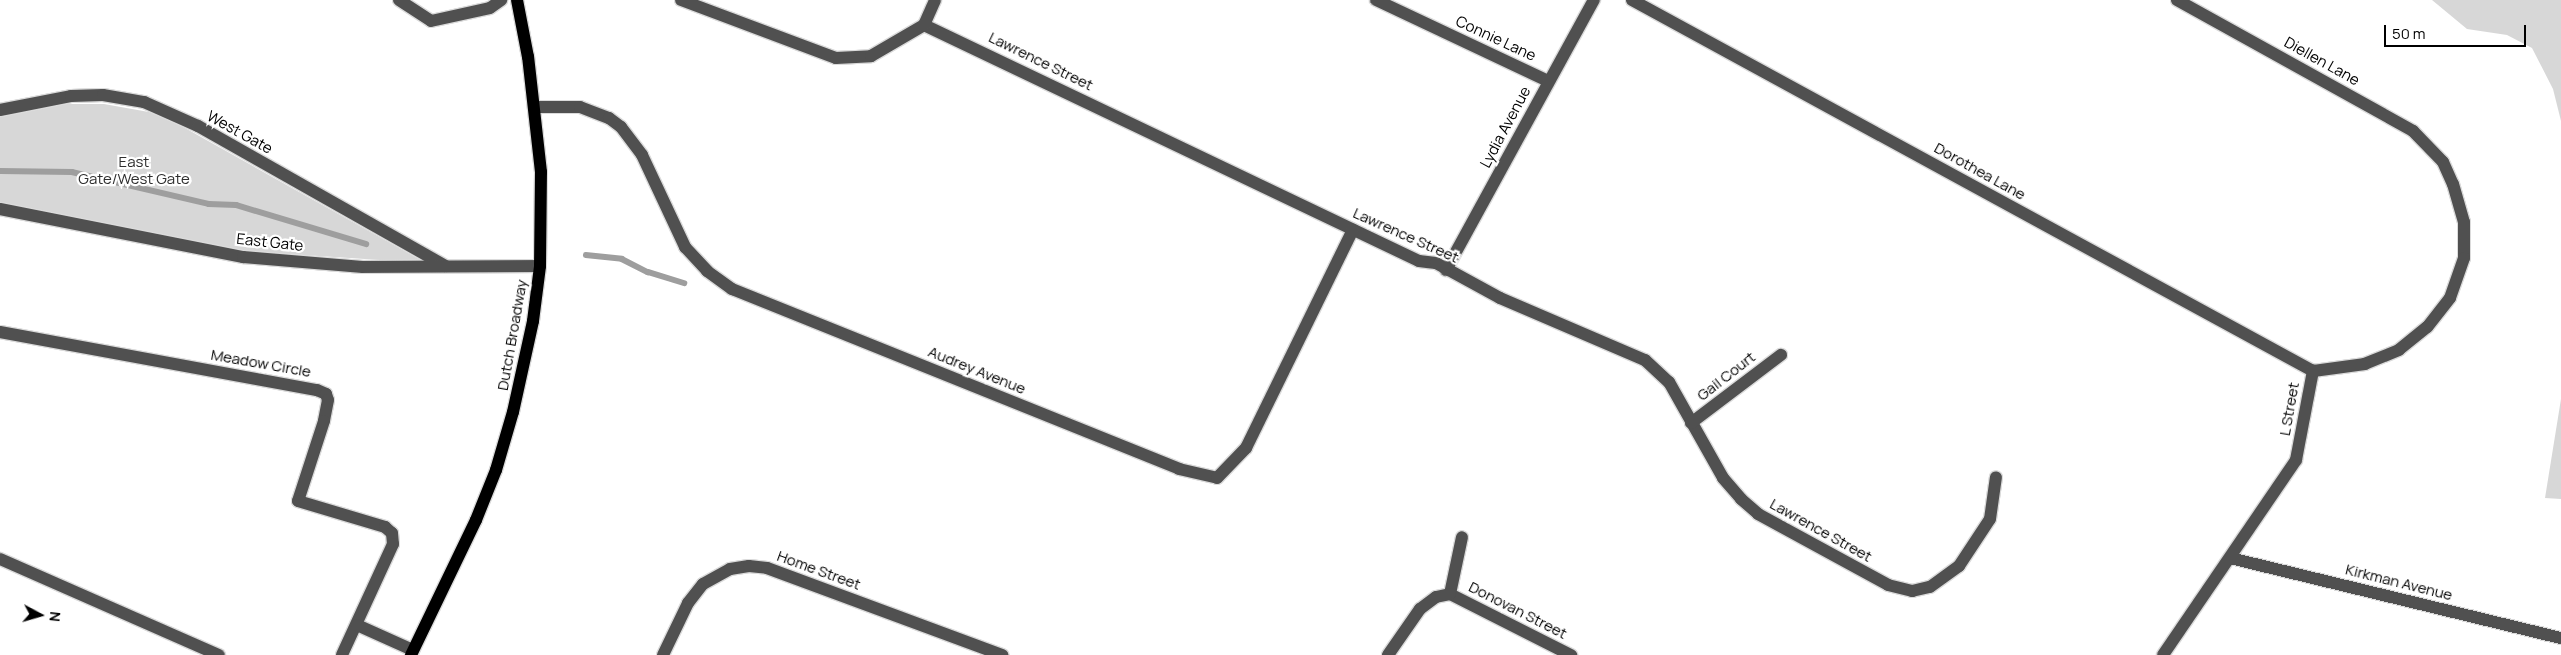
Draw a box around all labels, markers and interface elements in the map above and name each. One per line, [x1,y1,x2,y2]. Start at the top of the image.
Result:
street label: Connie Lane [1453,12,1539,64]
scale bar [2386,15,2528,47]
text: 50 m [2392,23,2426,44]
street label: Lawrence Street [986,28,1096,94]
street label: Diellen Lane [2281,33,2363,89]
street label: Lydia Avenue [1476,83,1534,171]
street label: West Gate [204,107,276,157]
street label: Dorothea Lane [1931,139,2029,203]
park label: East Gate/West Gate [78,152,190,187]
street label: Lawrence Street [1350,204,1462,266]
street label: East Gate [236,230,304,254]
street label: Dutch Broadway [493,278,531,392]
street label: Audrey Avenue [926,342,1028,398]
street label: Meadow Circle [210,345,312,381]
street label: Gail Court [1693,348,1759,404]
street label: L Street [2275,380,2303,438]
street label: Lawrence Street [1767,495,1875,565]
street label: Home Street [775,547,863,593]
street label: Kirkman Avenue [2344,560,2454,604]
street label: Donovan Street [1466,578,1570,642]
north arrow [15,590,65,640]
text: N [45,611,65,623]

